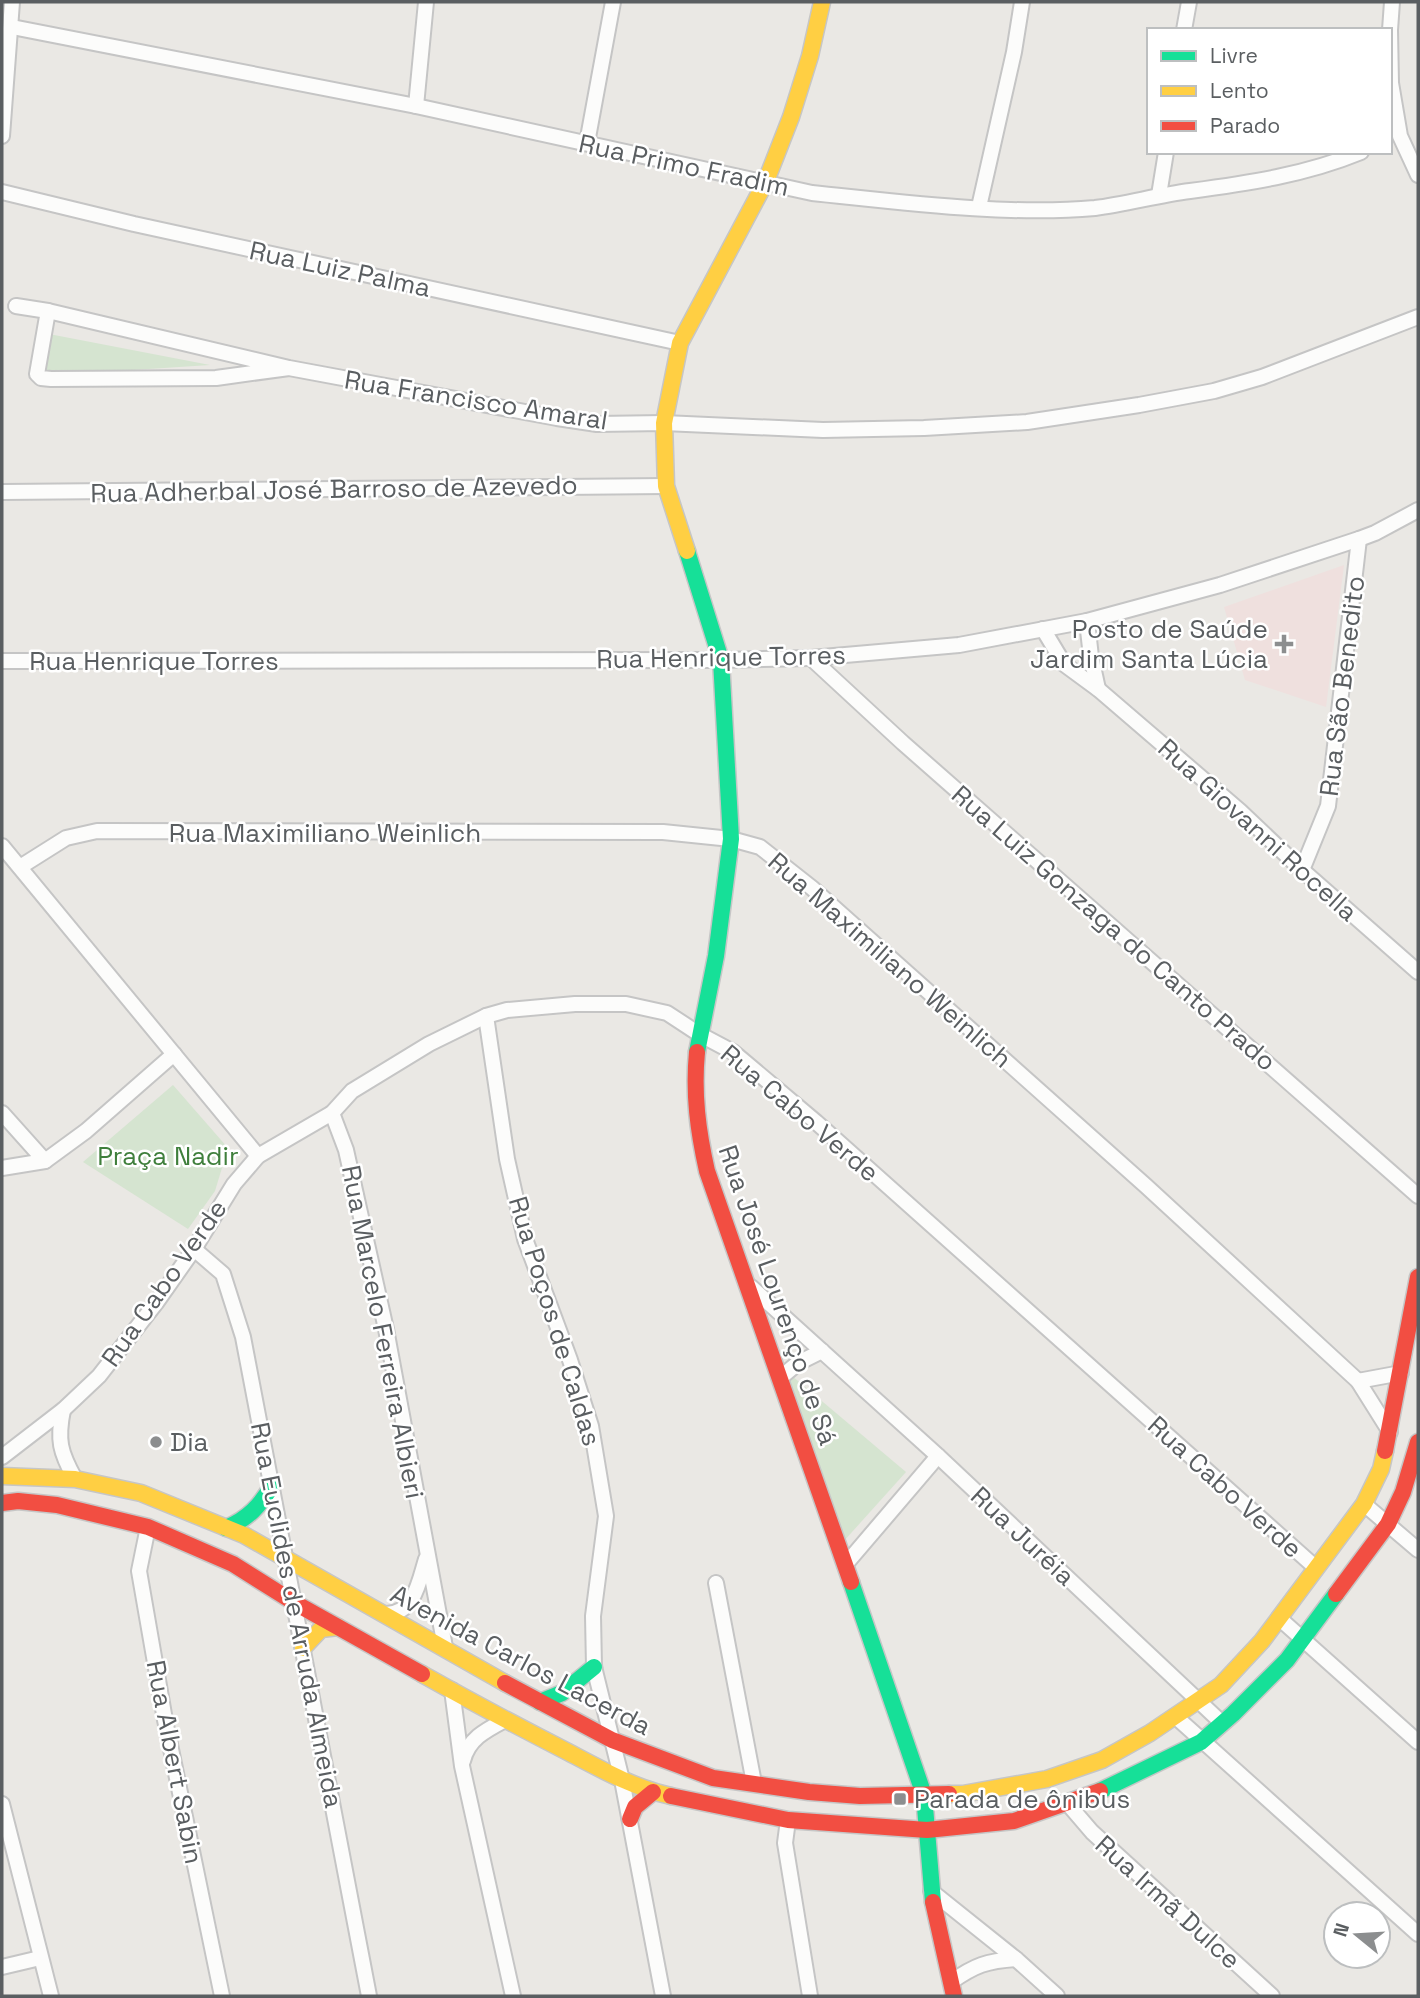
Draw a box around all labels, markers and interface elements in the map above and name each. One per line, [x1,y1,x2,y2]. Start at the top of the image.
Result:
legend [1147,28,1392,154]
text: Livre [1210,42,1258,69]
text: Lento [1210,77,1269,104]
text: Parado [1210,112,1280,139]
street label: Rua Primo Fradim [576,126,792,204]
street label: Rua Luiz Palma [246,233,434,305]
street label: Rua Francisco Amaral [342,362,610,438]
street label: Rua Adherbal José Barroso de Azevedo [90,468,578,510]
street label: Rua São Benedito [1312,574,1372,798]
place label: Posto de Saúde Jardim Santa Lúcia [1030,612,1268,676]
marker: Posto de Saúde Jardim Santa Lúcia [1274,634,1294,654]
street label: Rua Henrique Torres [596,638,846,676]
street label: Rua Henrique Torres [29,644,279,678]
street label: Rua Giovanni Rocella [1151,731,1365,929]
street label: Rua Luiz Gonzaga do Canto Prado [945,778,1283,1078]
street label: Rua Maximiliano Weinlich [169,816,481,850]
street label: Rua Maximiliano Weinlich [761,845,1019,1075]
street label: Rua Cabo Verde [714,1037,886,1189]
park label: Praça Nadir [97,1139,239,1173]
street label: Rua José Lourenço de Sá [711,1140,845,1450]
street label: Rua Marcelo Ferreira Albieri [334,1162,432,1502]
street label: Rua Poços de Caldas [501,1192,609,1450]
street label: Rua Cabo Verde [94,1193,234,1373]
street label: Rua Cabo Verde [1141,1409,1309,1565]
street label: Rua Euclides de Arruda Almeida [243,1419,351,1811]
place label: Dia [170,1425,209,1459]
marker: Dia [148,1434,164,1450]
street label: Rua Juréia [964,1479,1082,1593]
street label: Avenida Carlos Lacerda [385,1577,657,1743]
street label: Rua Albert Sabin [139,1657,211,1867]
place label: Parada de ônibus [914,1782,1130,1816]
marker: Parada de ônibus [892,1791,908,1807]
street label: Rua Irmã Dulce [1088,1828,1248,1976]
north arrow [1322,1900,1392,1970]
text: N [1327,1920,1355,1940]

